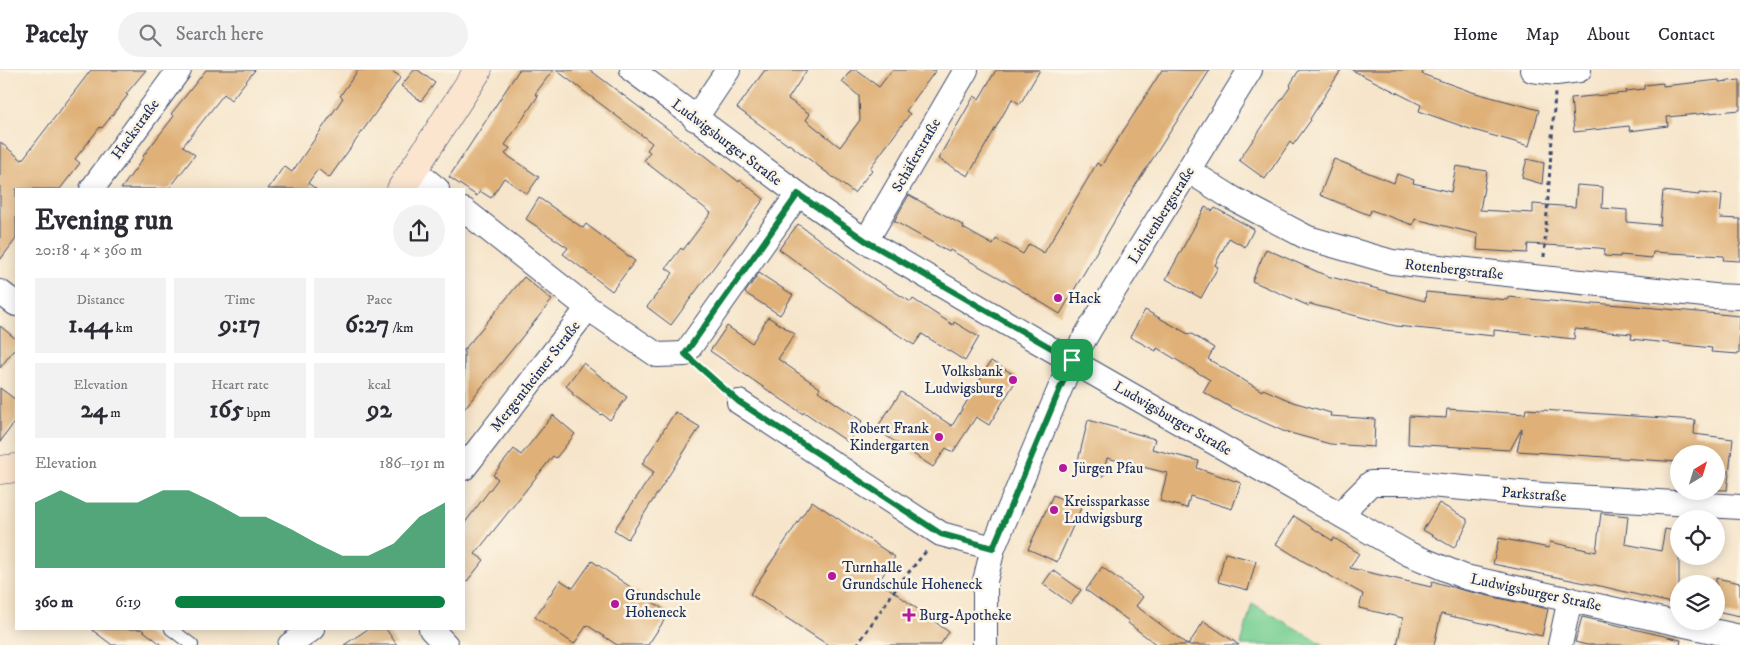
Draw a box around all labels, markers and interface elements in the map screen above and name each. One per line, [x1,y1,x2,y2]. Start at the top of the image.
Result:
search box [118,12,468,57]
text: Pacely [25,20,88,50]
icon: search [136,21,164,49]
text: Search here [176,23,264,46]
text: Home [1453,24,1498,46]
text: Map [1526,24,1559,46]
text: About [1587,24,1630,46]
text: Contact [1658,24,1715,46]
street label: Hackstraße [107,95,164,163]
street label: Ludwigsburger Straße [668,95,786,190]
street label: Schäferstraße [888,115,945,196]
street label: Lichtenbergstraße [1124,163,1199,267]
text: Evening run [35,203,173,238]
button: share [393,205,445,257]
text: 20:18 · 4 × 360 m [35,240,142,260]
street label: Rotenbergstraße [1404,255,1504,284]
place label: Hack [1068,289,1101,308]
text: Distance [77,291,125,309]
text: Time [225,291,255,309]
text: Pace [366,291,392,309]
marker: Hack [1052,292,1064,304]
text: 1.44 [68,309,113,340]
text: 9:17 [219,309,261,340]
text: 6:27 [345,309,389,340]
street label: Mergentheimer Straße [486,317,585,436]
text: km [113,319,133,337]
text: /km [389,319,414,337]
pin [1051,339,1093,381]
icon: arrive [1058,346,1086,374]
place label: Volksbank Ludwigsburg [925,362,1004,398]
marker: Volksbank Ludwigsburg [1007,374,1019,386]
text: Elevation [74,376,128,394]
text: Heart rate [211,376,269,394]
text: kcal [368,376,391,394]
street label: Ludwigsburger Straße [1110,377,1235,460]
text: 24 [81,394,107,425]
text: 165 [209,394,244,425]
text: 92 [367,394,392,425]
text: m [107,404,121,422]
text: bpm [244,404,271,422]
place label: Robert Frank Kindergarten [849,419,930,455]
marker: Robert Frank Kindergarten [933,431,945,443]
north arrow [1670,445,1725,500]
map controls [1670,445,1725,630]
text: Elevation [35,453,97,473]
text: 186–191 m [379,453,445,473]
place label: Jürgen Pfau [1071,459,1143,478]
marker: Jürgen Pfau [1057,462,1069,474]
street label: Parkstraße [1501,483,1567,506]
place label: Kreissparkasse Ludwigsburg [1064,492,1150,528]
marker: Kreissparkasse Ludwigsburg [1048,504,1060,516]
button: locate [1670,510,1725,565]
place label: Turnhalle Grundschule Hoheneck [842,558,983,594]
street label: Ludwigsburger Straße [1469,569,1603,616]
marker: Turnhalle Grundschule Hoheneck [826,570,838,582]
button: layers [1670,575,1725,630]
place label: Grundschule Hoheneck [625,586,701,622]
text: 360 m [35,592,73,612]
text: 6:19 [115,592,141,612]
marker: Grundschule Hoheneck [609,598,621,610]
place label: Burg-Apotheke [919,606,1011,625]
marker: Burg-Apotheke [903,609,915,621]

